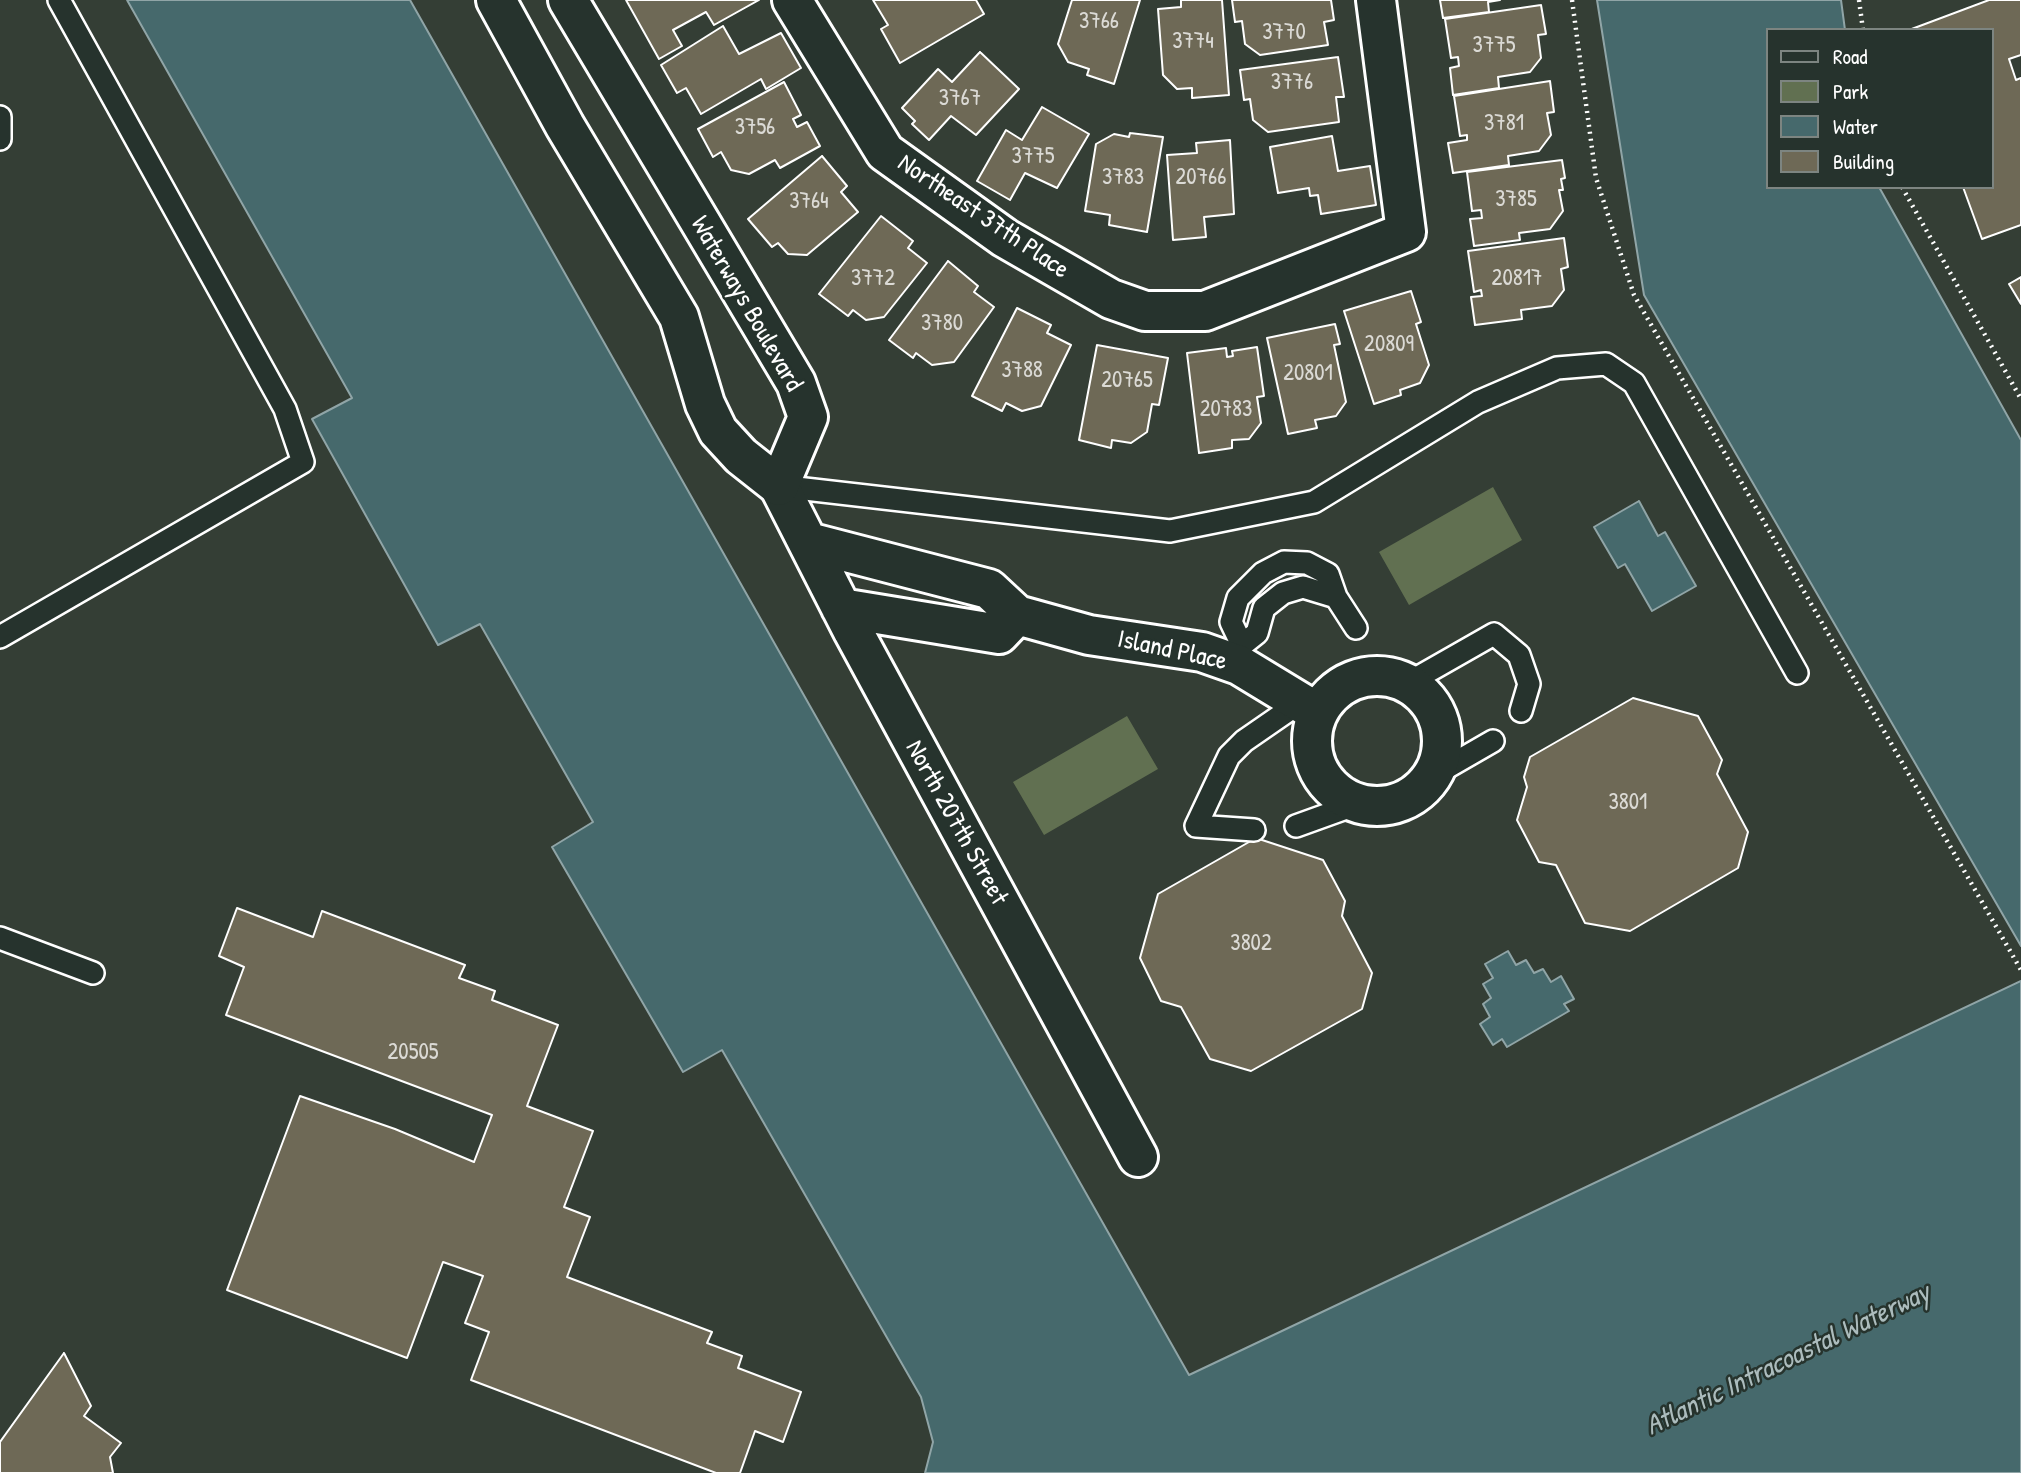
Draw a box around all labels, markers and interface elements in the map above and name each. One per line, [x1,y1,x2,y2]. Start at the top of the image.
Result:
house number: 3766 [1079,8,1119,36]
house number: 3770 [1262,19,1306,47]
house number: 3774 [1172,28,1214,56]
legend [1766,28,1993,189]
house number: 3775 [1473,32,1515,60]
text: Road [1833,42,1867,71]
house number: 3776 [1271,69,1313,97]
text: Park [1833,77,1868,106]
house number: 3767 [939,85,981,113]
house number: 3781 [1484,110,1524,138]
text: Water [1833,112,1878,141]
house number: 3756 [735,114,775,142]
house number: 3775 [1012,143,1054,171]
text: Building [1833,147,1894,176]
street label: Northeast 37th Place [891,148,1075,286]
house number: 3783 [1102,164,1144,192]
house number: 20766 [1176,164,1226,192]
house number: 3785 [1495,186,1537,214]
house number: 3764 [789,188,829,216]
street label: Waterways Boulevard [683,211,809,397]
house number: 3772 [851,265,895,293]
house number: 20817 [1492,265,1542,293]
house number: 3780 [921,310,963,338]
house number: 20809 [1364,331,1414,359]
house number: 3788 [1001,357,1043,385]
house number: 20801 [1283,360,1333,388]
house number: 20765 [1101,367,1153,395]
house number: 20783 [1200,396,1252,424]
street label: Island Place [1114,624,1230,678]
street label: North 207th Street [898,735,1014,911]
house number: 3801 [1609,789,1647,817]
house number: 3802 [1230,930,1272,958]
house number: 20505 [388,1039,438,1067]
water label: Atlantic Intracoastal Waterway [1640,1276,1936,1444]

